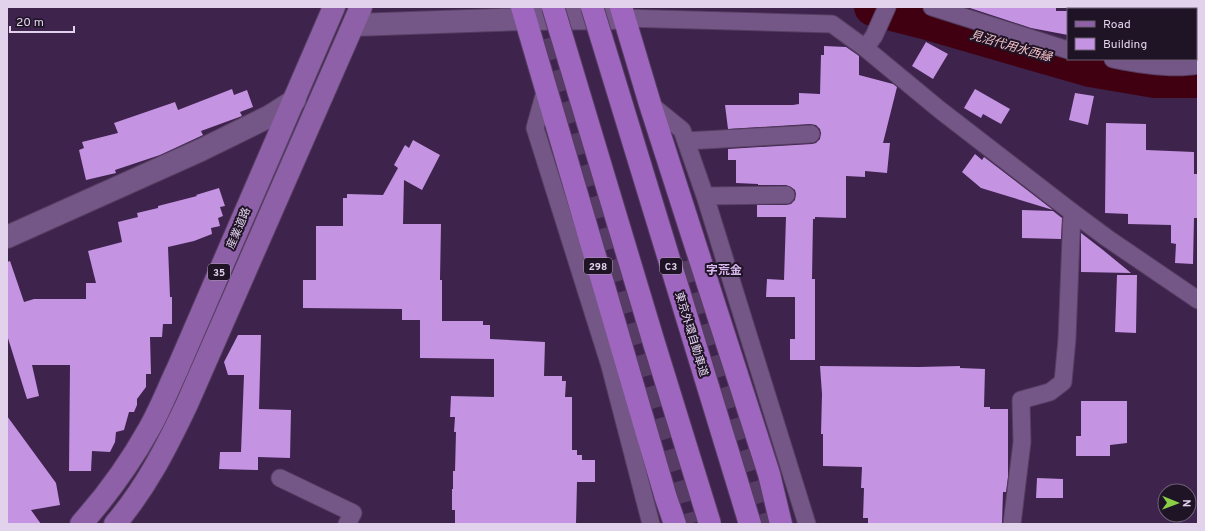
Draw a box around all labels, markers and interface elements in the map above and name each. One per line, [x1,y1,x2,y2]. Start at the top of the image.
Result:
scale bar [10,8,74,34]
legend [1067,8,1197,60]
text: 20 m [16,15,44,31]
text: Road [1103,17,1131,33]
water label: 見沼代用水西縁 [968,28,1055,67]
text: Building [1103,37,1147,53]
street label: 産業道路 [224,205,254,251]
road number: 298 [584,258,612,274]
road number: C3 [660,258,682,274]
district label: 字荒金 [706,263,742,279]
road number: 35 [208,264,230,280]
street label: 東京外環自動車道 [671,290,711,378]
north arrow [1157,483,1197,523]
text: N [1179,499,1193,507]

